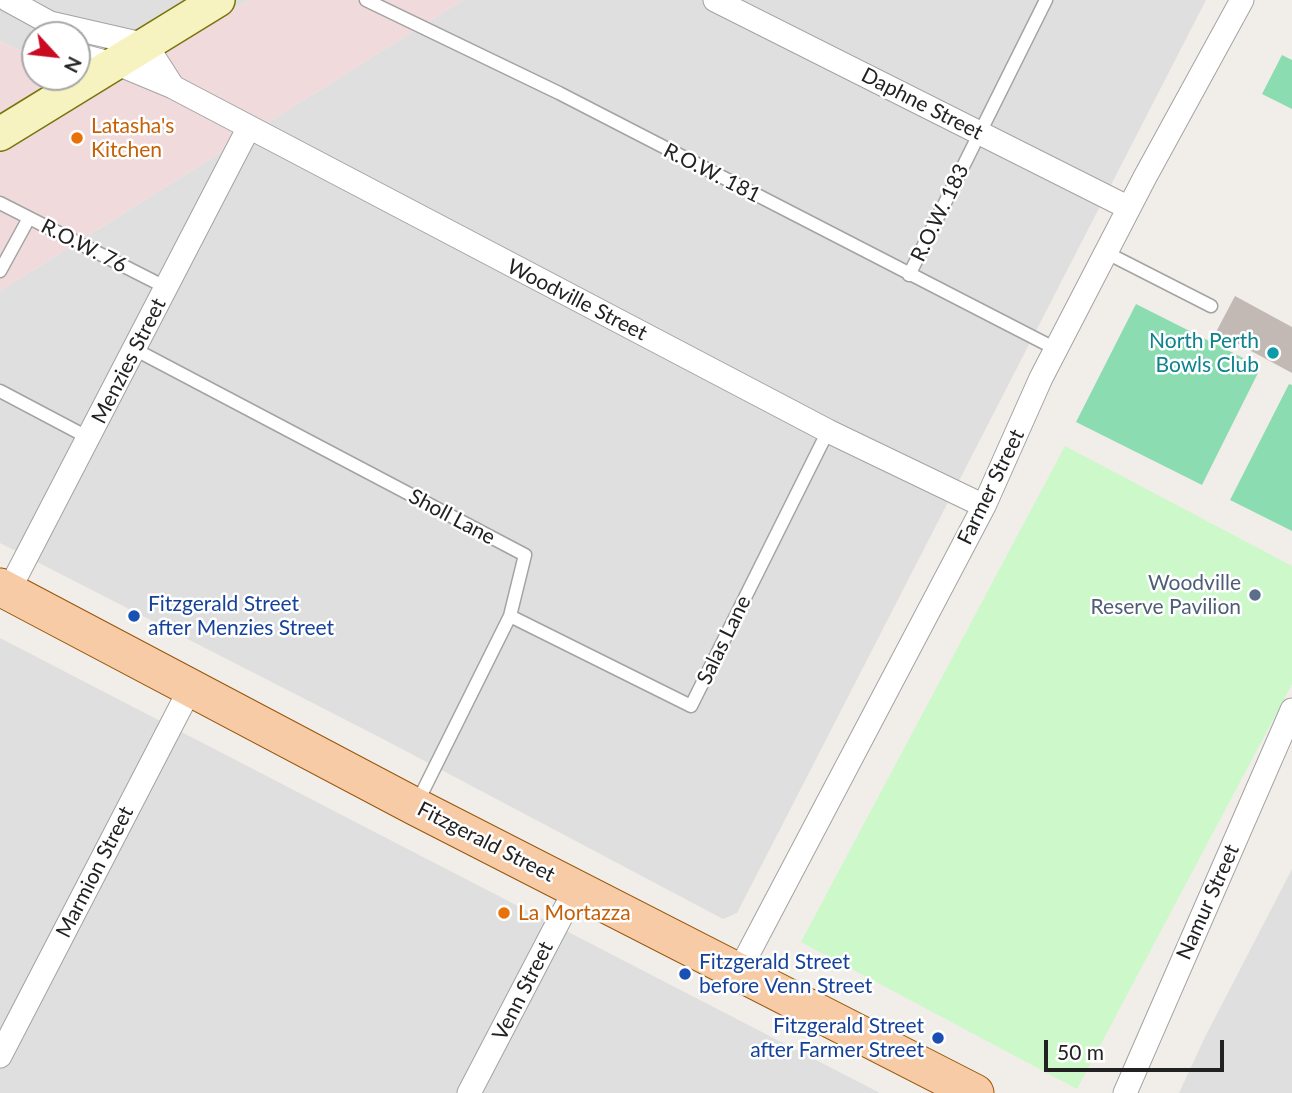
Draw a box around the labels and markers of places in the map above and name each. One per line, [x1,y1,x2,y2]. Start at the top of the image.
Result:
place label: Latasha's Kitchen [91,113,174,163]
marker: Latasha's Kitchen [69,130,85,146]
place label: North Perth Bowls Club [1149,328,1259,378]
marker: North Perth Bowls Club [1265,345,1281,361]
place label: Woodville Reserve Pavilion [1091,570,1241,620]
marker: Woodville Reserve Pavilion [1247,587,1263,603]
place label: Fitzgerald Street after Menzies Street [148,591,334,641]
marker: Fitzgerald Street after Menzies Street [126,608,142,624]
place label: La Mortazza [518,900,631,926]
marker: La Mortazza [496,905,512,921]
place label: Fitzgerald Street before Venn Street [699,949,872,999]
marker: Fitzgerald Street before Venn Street [677,966,693,982]
place label: Fitzgerald Street after Farmer Street [750,1013,924,1063]
marker: Fitzgerald Street after Farmer Street [930,1030,946,1046]

